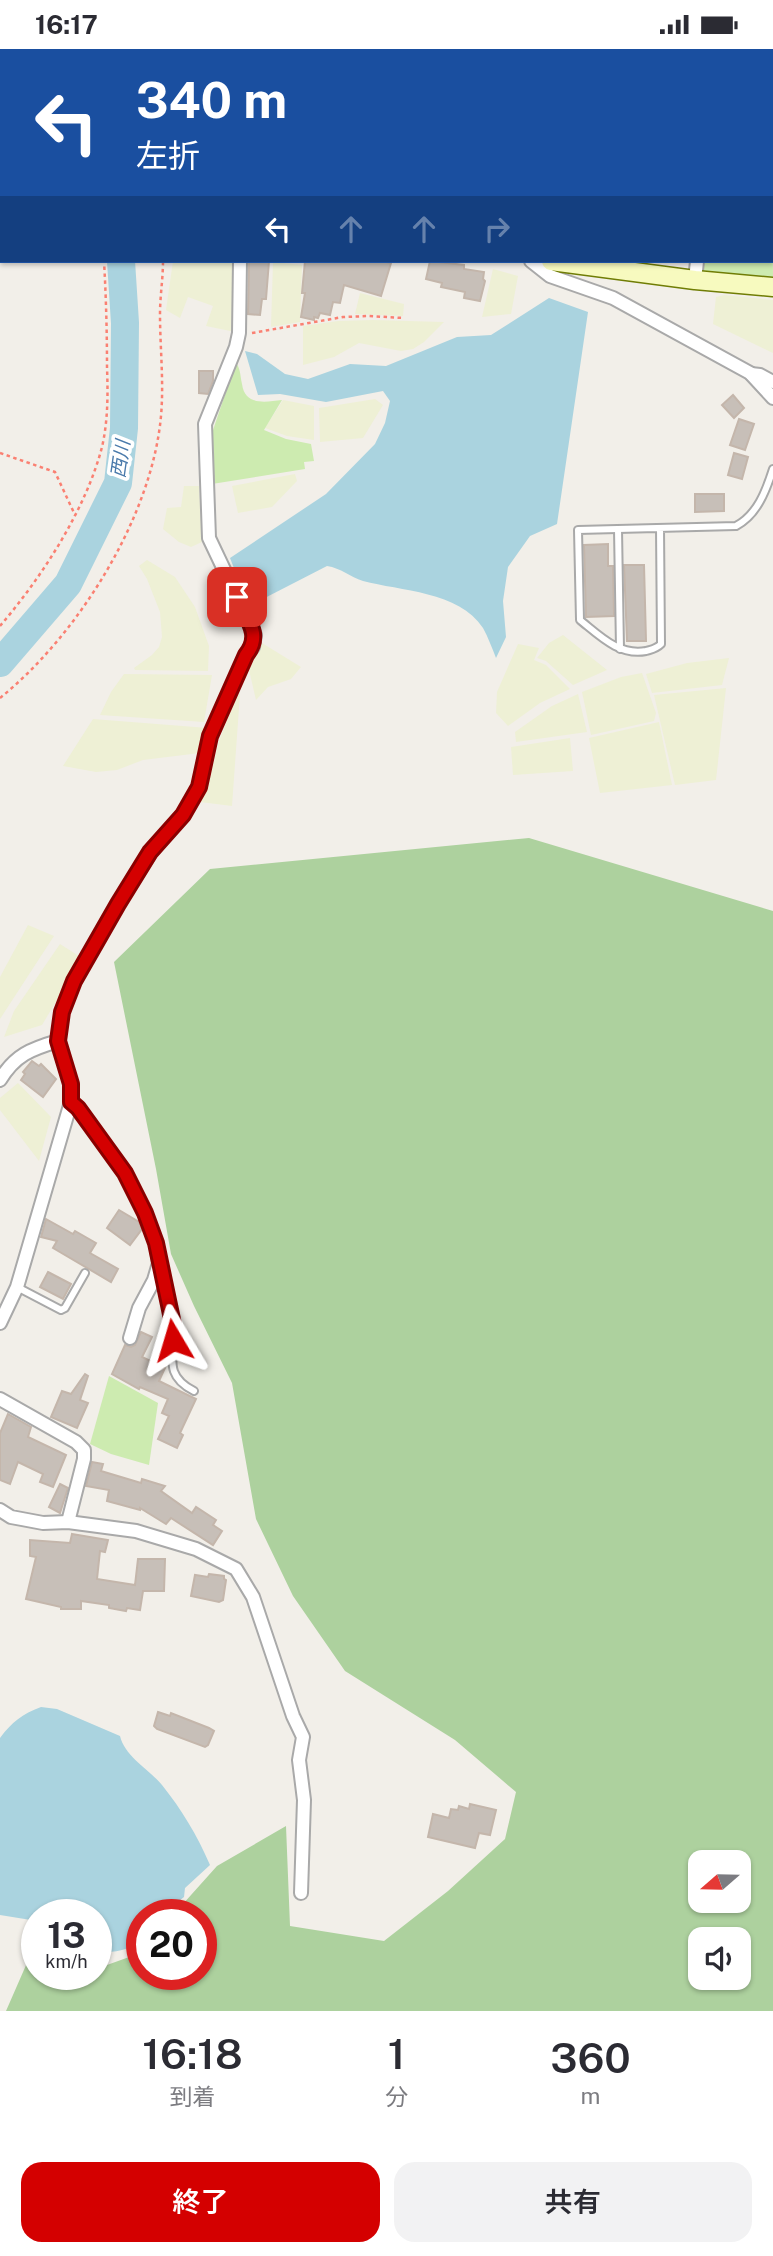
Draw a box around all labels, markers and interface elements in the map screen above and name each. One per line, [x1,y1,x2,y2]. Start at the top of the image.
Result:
text: 16:17 [35,9,98,40]
text: 340 m [136,71,287,129]
icon: left [21,77,112,168]
text: 左折 [136,137,200,174]
icon: left [259,210,297,248]
icon: ahead [332,210,370,248]
icon: ahead [405,210,443,248]
icon: right [478,210,516,248]
water label: 西川 [106,437,134,479]
pin [207,567,267,627]
icon: arrive [218,578,256,616]
position arrow [136,1303,210,1377]
north arrow [688,1850,751,1913]
map controls [688,1850,751,1990]
speed limit sign: 20 [126,1899,217,1990]
text: 13 [47,1915,86,1956]
button: sound [688,1927,751,1990]
text: km/h [45,1951,88,1972]
text: 16:18 [142,2029,243,2078]
text: 1 [388,2029,405,2078]
text: 360 [550,2033,631,2082]
text: m [581,2082,600,2109]
text: 到着 [170,2083,216,2110]
text: 分 [385,2083,408,2110]
button: 終了 [21,2162,380,2242]
button: 共有 [394,2162,752,2242]

